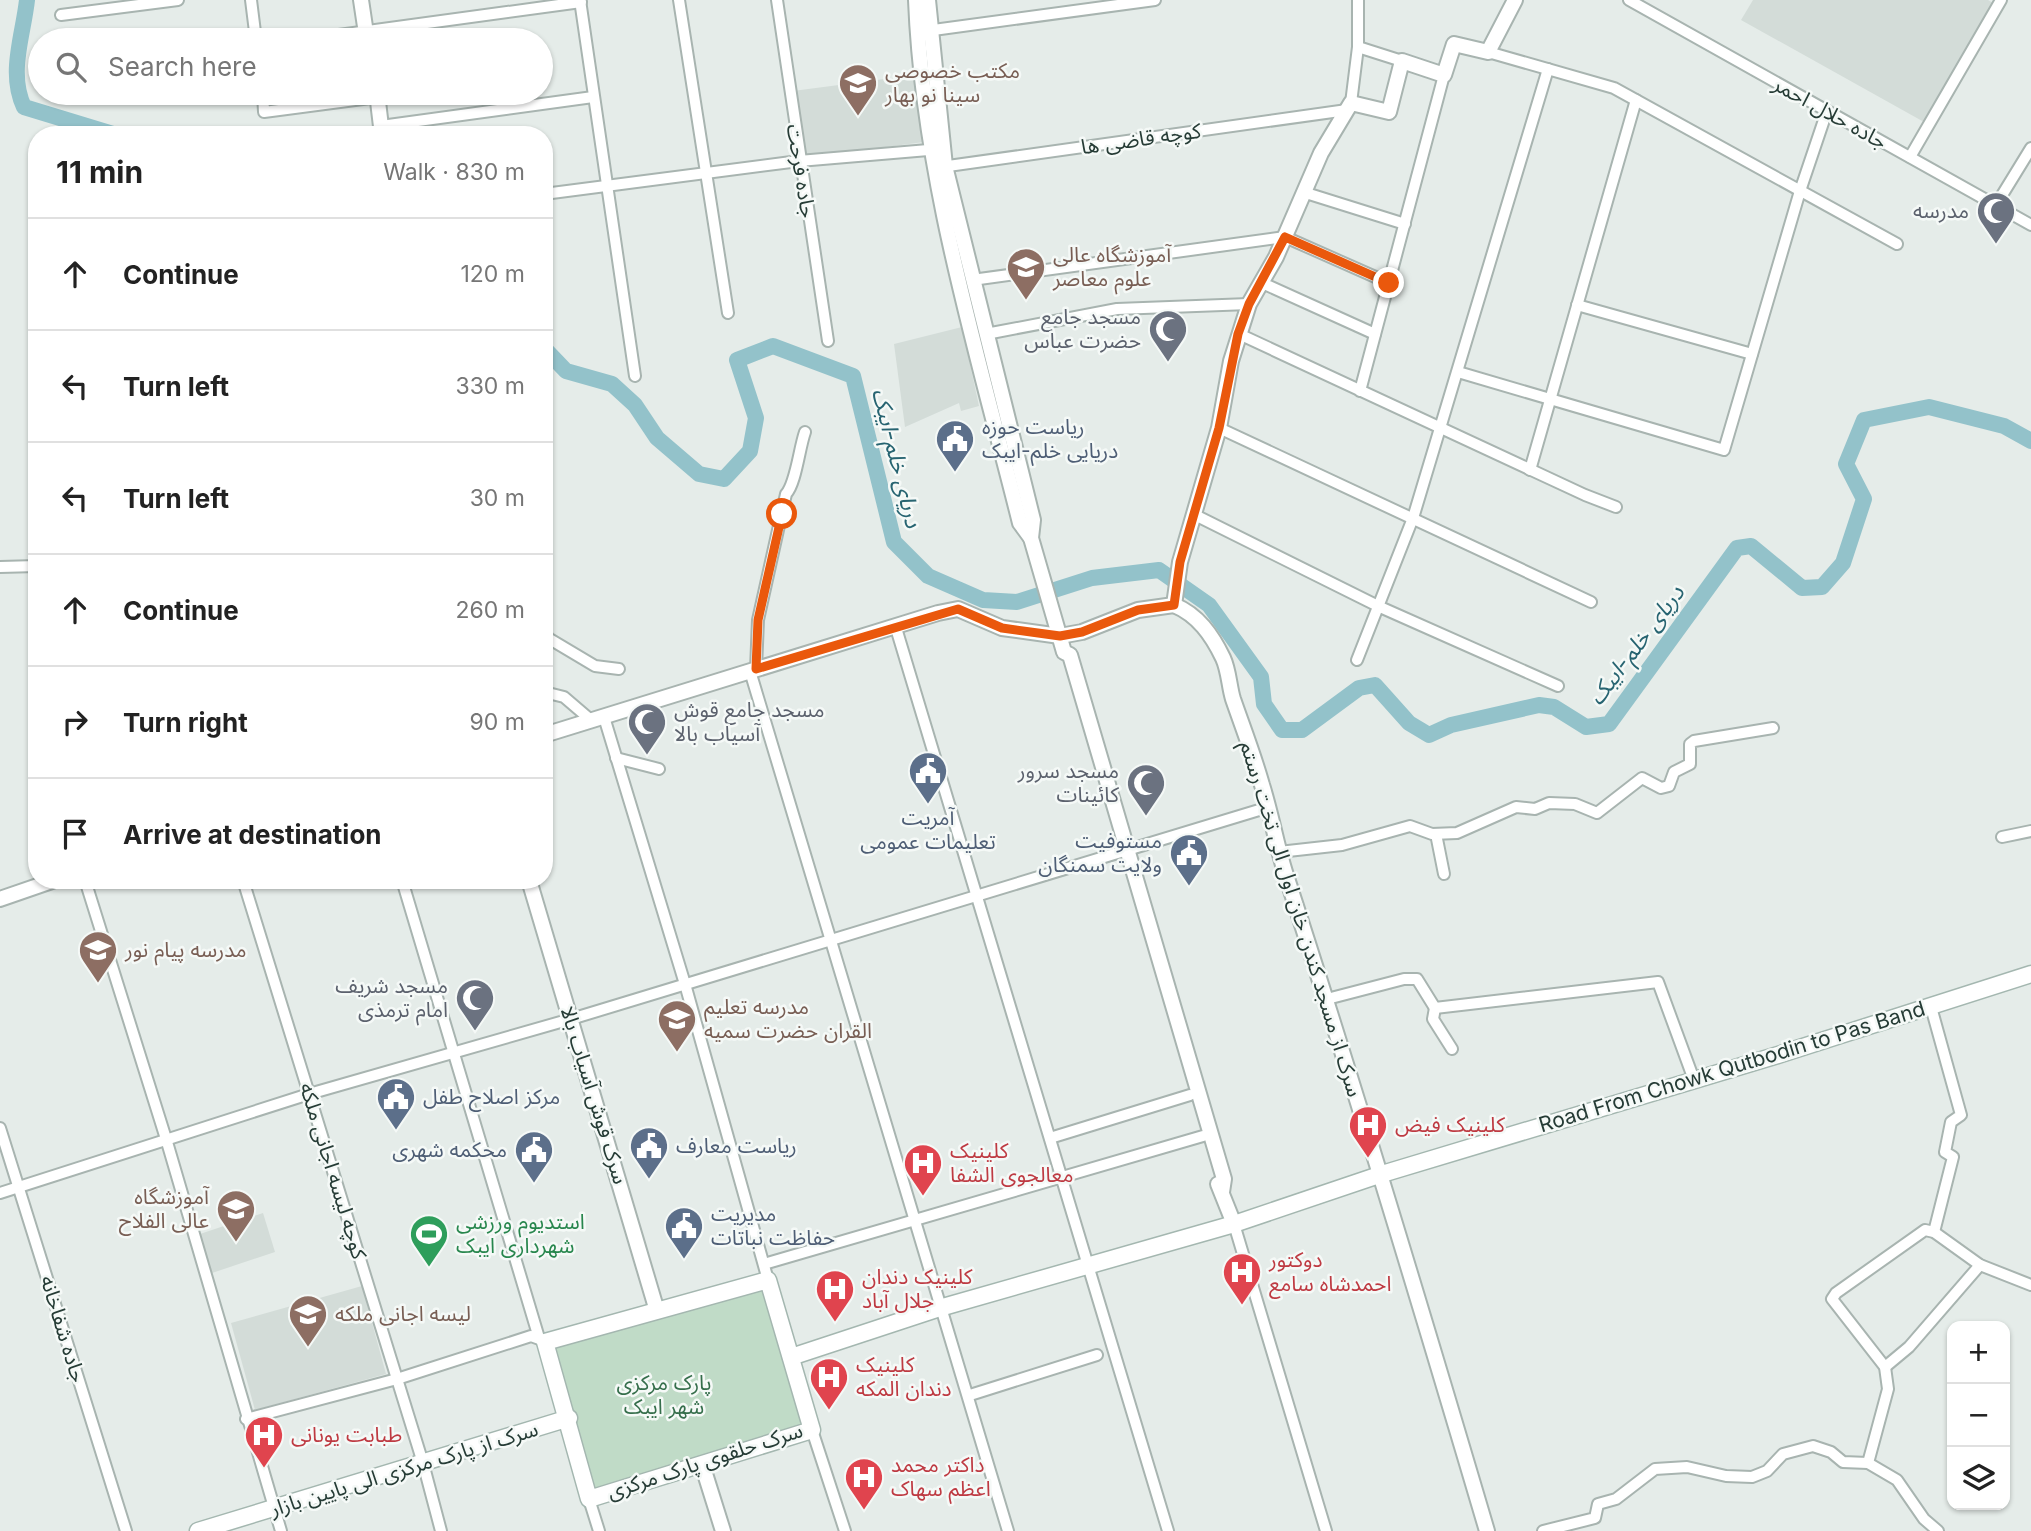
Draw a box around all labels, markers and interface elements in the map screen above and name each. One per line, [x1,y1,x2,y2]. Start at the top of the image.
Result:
search box [28,28,553,105]
icon: search [52,48,90,86]
text: Search here [108,51,257,82]
place label: مکتب خصوصی سینا نو بهار [884,58,1020,107]
school or university icon: مکتب خصوصی سینا نو بهار [837,62,879,117]
street label: جاده حلال احمر [1768,71,1891,154]
street label: کوچه قاضی ها [1079,118,1203,160]
street label: جاده فرحت [782,122,821,220]
text: 11 min [56,154,143,190]
text: Walk · 830 m [383,158,525,186]
mosque icon: مدرسه [1975,190,2017,245]
place label: مدرسه [1913,198,1969,223]
place label: آموزشگاه عالی علوم معاصر [1052,242,1172,295]
school or university icon: آموزشگاه عالی علوم معاصر [1005,246,1047,301]
icon: ahead [56,255,94,293]
text: Continue [123,259,239,290]
text: 120 m [460,260,525,288]
route end [1373,267,1404,298]
place label: مسجد جامع حضرت عباس [1024,304,1141,353]
mosque icon: مسجد جامع حضرت عباس [1147,308,1189,363]
icon: left [56,367,94,405]
text: Turn left [123,371,229,402]
text: 330 m [455,372,525,400]
water label: دریای خلم-ایبک [862,385,928,533]
place label: ریاست حوزه دریایی خلم-ایبک [982,414,1118,466]
public building icon: ریاست حوزه دریایی خلم-ایبک [934,418,976,473]
icon: left [56,479,94,517]
text: Turn left [123,483,229,514]
text: 30 m [470,484,525,512]
route start [766,498,797,529]
water label: دریای خلم-ایبک [1582,579,1694,713]
icon: ahead [56,591,94,629]
text: Continue [123,595,239,626]
text: 260 m [456,596,525,624]
place label: مسجد جامع قوش آسیاب بالا [674,697,825,746]
mosque icon: مسجد جامع قوش آسیاب بالا [626,701,668,756]
icon: right [56,703,94,741]
text: Turn right [123,707,248,738]
text: 90 m [470,708,525,736]
street label: سرک از مسجد کندن خان اول الی تخت رستم [1232,738,1368,1101]
public building icon: آمریت تعلیمات عمومی [907,750,949,805]
place label: مسجد سرور کائینات [1017,758,1119,807]
mosque icon: مسجد سرور کائینات [1125,762,1167,817]
place label: آمریت تعلیمات عمومی [860,805,996,854]
icon: arrive [56,815,94,853]
text: Arrive at destination [123,819,382,850]
place label: مستوفیت ولایت سمنگان [1038,828,1162,877]
public building icon: مستوفیت ولایت سمنگان [1168,832,1210,887]
school or university icon: مدرسه پیام نور [77,929,119,984]
place label: مدرسه پیام نور [124,937,246,966]
place label: مسجد شریف امام ترمذی [335,973,448,1026]
mosque icon: مسجد شریف امام ترمذی [454,977,496,1032]
place label: مدرسه تعلیم القران حضرت سمیه [704,994,872,1043]
street label: Road From Chowk Qutbodin to Pas Band [1536,996,1928,1137]
school or university icon: مدرسه تعلیم القران حضرت سمیه [656,998,698,1053]
street label: سرک قوش آسیاب بالا [555,1003,633,1187]
public building icon: مرکز اصلاح طفل [375,1076,417,1131]
street label: کوچه لیسه اجانی ملکه [294,1080,372,1263]
place label: مرکز اصلاح طفل [423,1084,560,1112]
hospital icon: کلینیک فیض [1347,1104,1389,1159]
place label: کلینیک فیض [1395,1112,1505,1137]
public building icon: ریاست معارف [628,1125,670,1180]
public building icon: محکمه شهری [513,1129,555,1184]
place label: ریاست معارف [676,1133,797,1158]
place label: محکمه شهری [392,1137,507,1162]
place label: کلینیک معالجوی الشفا [950,1138,1074,1187]
hospital icon: کلینیک معالجوی الشفا [902,1142,944,1197]
place label: آموزشگاه عالی الفلاح [119,1184,210,1236]
school or university icon: آموزشگاه عالی الفلاح [215,1188,257,1243]
place label: مدیریت حفاظت نباتات [711,1201,835,1250]
public building icon: مدیریت حفاظت نباتات [663,1205,705,1260]
place label: استدیوم ورزشی شهرداری ایبک [456,1209,585,1258]
sports icon: استدیوم ورزشی شهرداری ایبک [408,1213,450,1268]
place label: دوکتور احمدشاه سامع [1268,1247,1391,1299]
hospital icon: دوکتور احمدشاه سامع [1221,1251,1263,1306]
place label: کلینیک دندان جلال آباد [862,1264,973,1313]
hospital icon: کلینیک دندان جلال آباد [814,1268,856,1323]
street label: جاده شفاخانه [35,1272,92,1385]
school or university icon: لیسه اجانی ملکه [287,1293,329,1348]
place label: لیسه اجانی ملکه [335,1301,471,1326]
map controls [1947,1321,2010,1510]
button: + [1947,1321,2010,1384]
place label: کلینیک دندان المکه [856,1352,952,1401]
hospital icon: کلینیک دندان المکه [808,1356,850,1411]
park label: پارک مرکزی شهر ایبک [616,1370,712,1419]
button: − [1947,1384,2010,1447]
hospital icon: طبابت یونانی [243,1414,285,1469]
street label: سرک از پارک مرکزی الی پایین بازار [266,1416,541,1523]
street label: سرک حلقوی پارک مرکزی [604,1417,806,1505]
place label: طبابت یونانی [291,1422,402,1447]
button: layers [1947,1447,2010,1510]
place label: داکتر محمد اعظم سهاک [891,1452,991,1504]
hospital icon: داکتر محمد اعظم سهاک [843,1456,885,1511]

